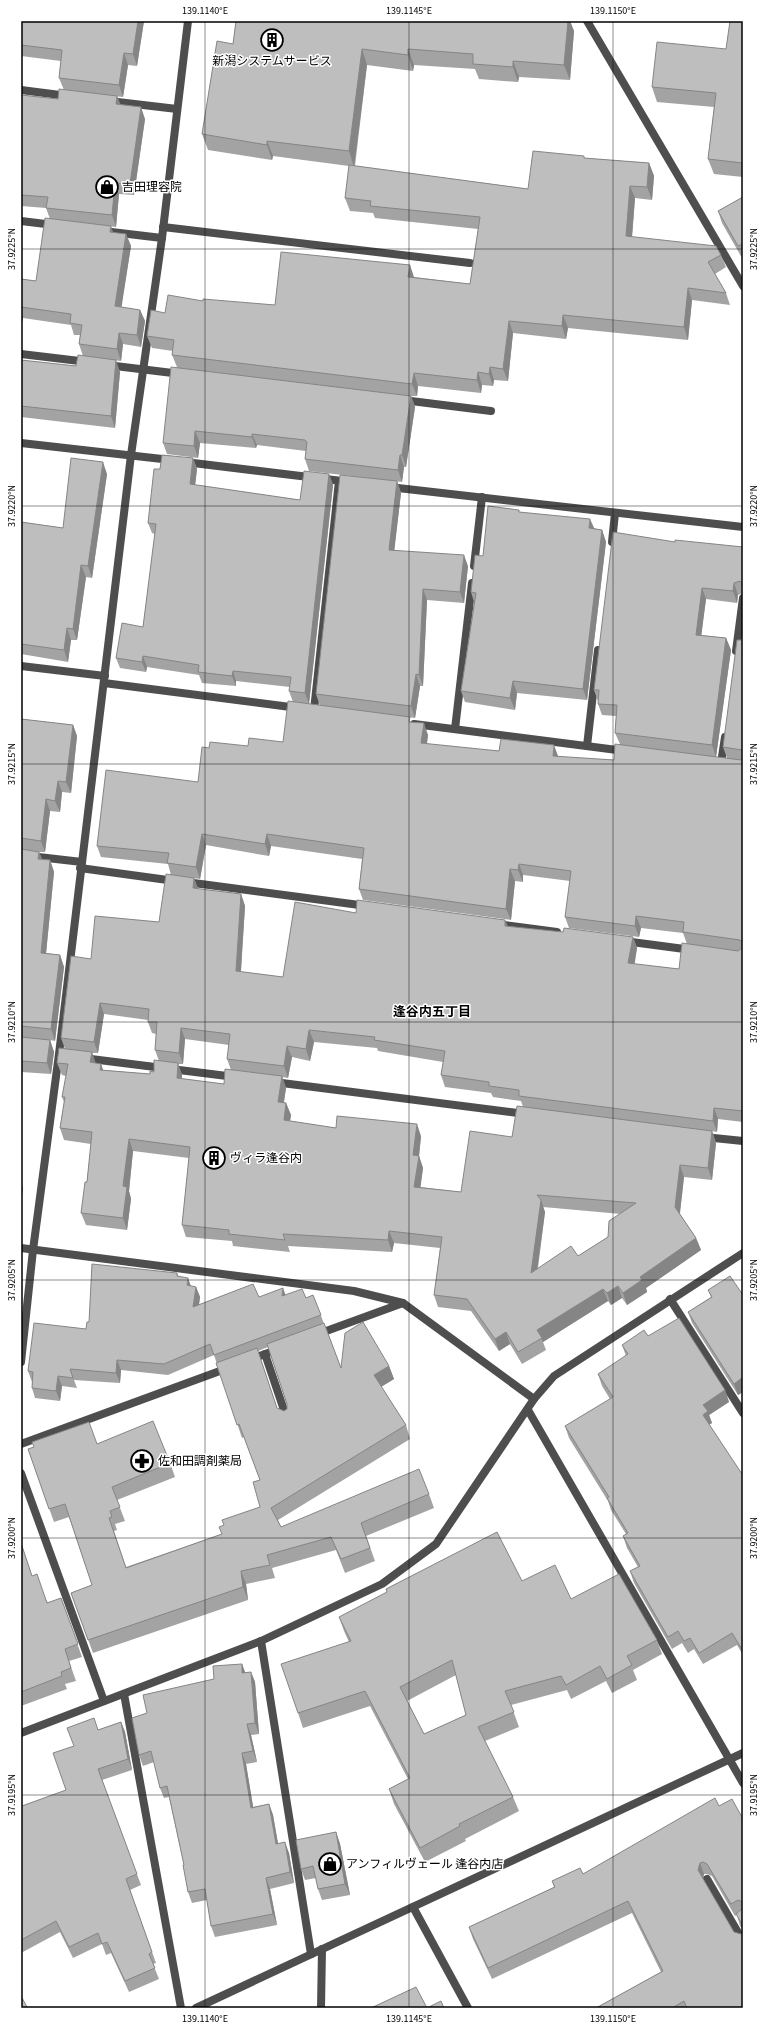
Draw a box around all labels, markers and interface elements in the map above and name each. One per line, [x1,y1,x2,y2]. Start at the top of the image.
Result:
text: 139.1140°E [182,4,228,18]
text: 139.1145°E [386,4,432,18]
text: 139.1150°E [590,4,636,18]
building icon: 新潟システムサービス [259,27,285,53]
place label: 新潟システムサービス [212,53,332,70]
shop icon: 吉田理容院 [94,174,120,200]
place label: 吉田理容院 [122,179,182,196]
text: 37.9225°N [5,228,19,270]
text: 37.9225°N [747,228,761,270]
text: 37.9220°N [5,485,19,527]
text: 37.9220°N [747,485,761,527]
text: 37.9215°N [5,743,19,785]
text: 37.9215°N [747,743,761,785]
text: 37.9210°N [5,1001,19,1043]
text: 37.9210°N [747,1001,761,1043]
district label: 逢谷内五丁目 [393,1003,471,1021]
building icon: ヴィラ逢谷内 [201,1145,227,1171]
place label: ヴィラ逢谷内 [230,1150,302,1167]
text: 37.9205°N [5,1259,19,1301]
text: 37.9205°N [747,1259,761,1301]
pharmacy icon: 佐和田調剤薬局 [129,1448,155,1474]
place label: 佐和田調剤薬局 [158,1453,242,1470]
text: 37.9200°N [5,1517,19,1559]
text: 37.9200°N [747,1517,761,1559]
text: 37.9195°N [5,1774,19,1816]
text: 37.9195°N [747,1774,761,1816]
shop icon: アンフィルヴェール 逢谷内店 [317,1851,343,1877]
place label: アンフィルヴェール 逢谷内店 [346,1856,503,1873]
text: 139.1140°E [182,2012,228,2026]
text: 139.1145°E [386,2012,432,2026]
text: 139.1150°E [590,2012,636,2026]

